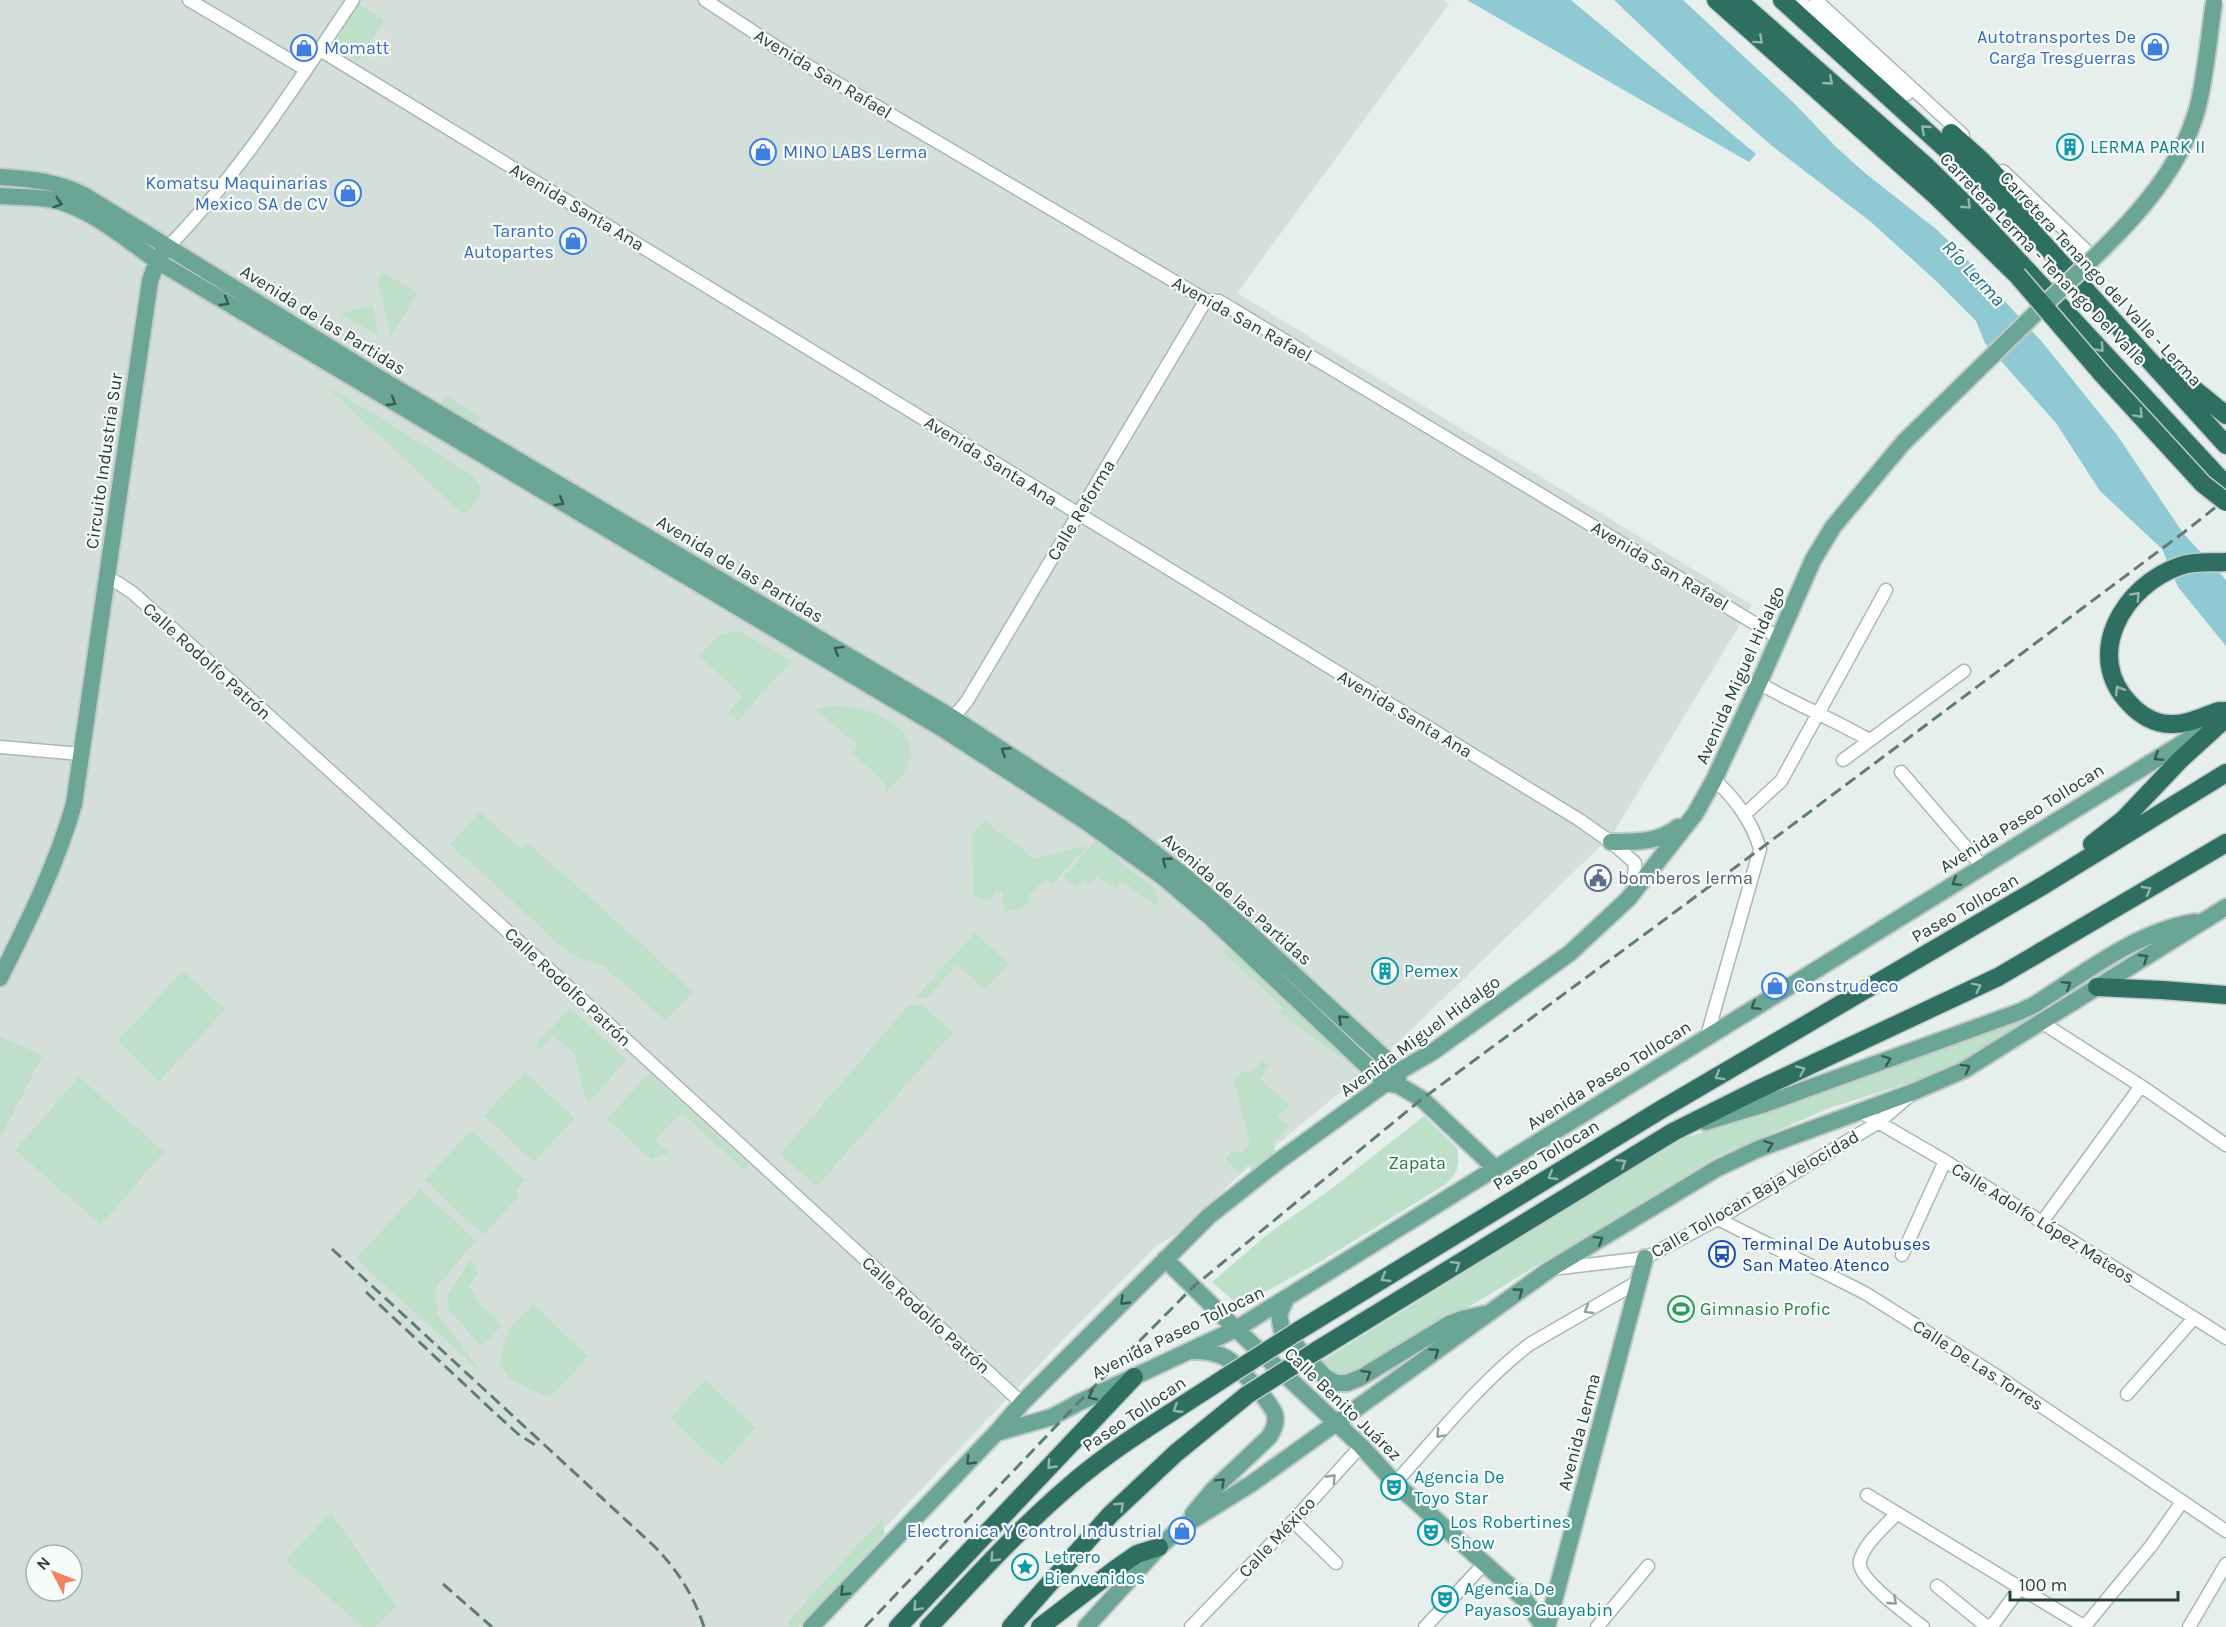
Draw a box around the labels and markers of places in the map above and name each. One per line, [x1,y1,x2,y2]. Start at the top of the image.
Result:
place label: Autotransportes De Carga Tresguerras [1977,26,2136,69]
shop icon: Autotransportes De Carga Tresguerras [2140,32,2170,62]
shop icon: Momatt [289,33,319,63]
place label: Momatt [324,37,390,59]
building icon: LERMA PARK II [2055,132,2085,162]
place label: LERMA PARK II [2090,136,2205,158]
shop icon: MINO LABS Lerma [748,137,778,167]
place label: MINO LABS Lerma [783,141,928,163]
place label: Komatsu Maquinarias Mexico SA de CV [145,172,328,215]
shop icon: Komatsu Maquinarias Mexico SA de CV [333,178,363,208]
place label: Taranto Autopartes [464,220,554,263]
shop icon: Taranto Autopartes [558,226,588,256]
public building icon: bomberos lerma [1583,863,1613,893]
place label: bomberos lerma [1618,867,1753,889]
building icon: Pemex [1370,956,1400,986]
place label: Pemex [1404,960,1459,982]
shop icon: Construdeco [1760,971,1790,1001]
place label: Construdeco [1794,975,1898,997]
place label: Terminal De Autobuses San Mateo Atenco [1742,1233,1931,1276]
bus stop icon: Terminal De Autobuses San Mateo Atenco [1707,1239,1737,1269]
sports icon: Gimnasio Profic [1666,1294,1696,1324]
place label: Gimnasio Profic [1700,1298,1831,1320]
place label: Agencia De Toyo Star [1414,1466,1505,1509]
theatre icon: Agencia De Toyo Star [1379,1472,1409,1502]
place label: Los Robertines Show [1450,1511,1571,1554]
shop icon: Electronica Y Control Industrial [1167,1516,1197,1546]
theatre icon: Los Robertines Show [1416,1517,1446,1547]
place label: Electronica Y Control Industrial [907,1520,1162,1542]
place label: Letrero Bienvenidos [1044,1546,1145,1589]
place icon: Letrero Bienvenidos [1010,1552,1040,1582]
place label: Agencia De Payasos Guayabin [1464,1578,1613,1621]
theatre icon: Agencia De Payasos Guayabin [1430,1584,1460,1614]

